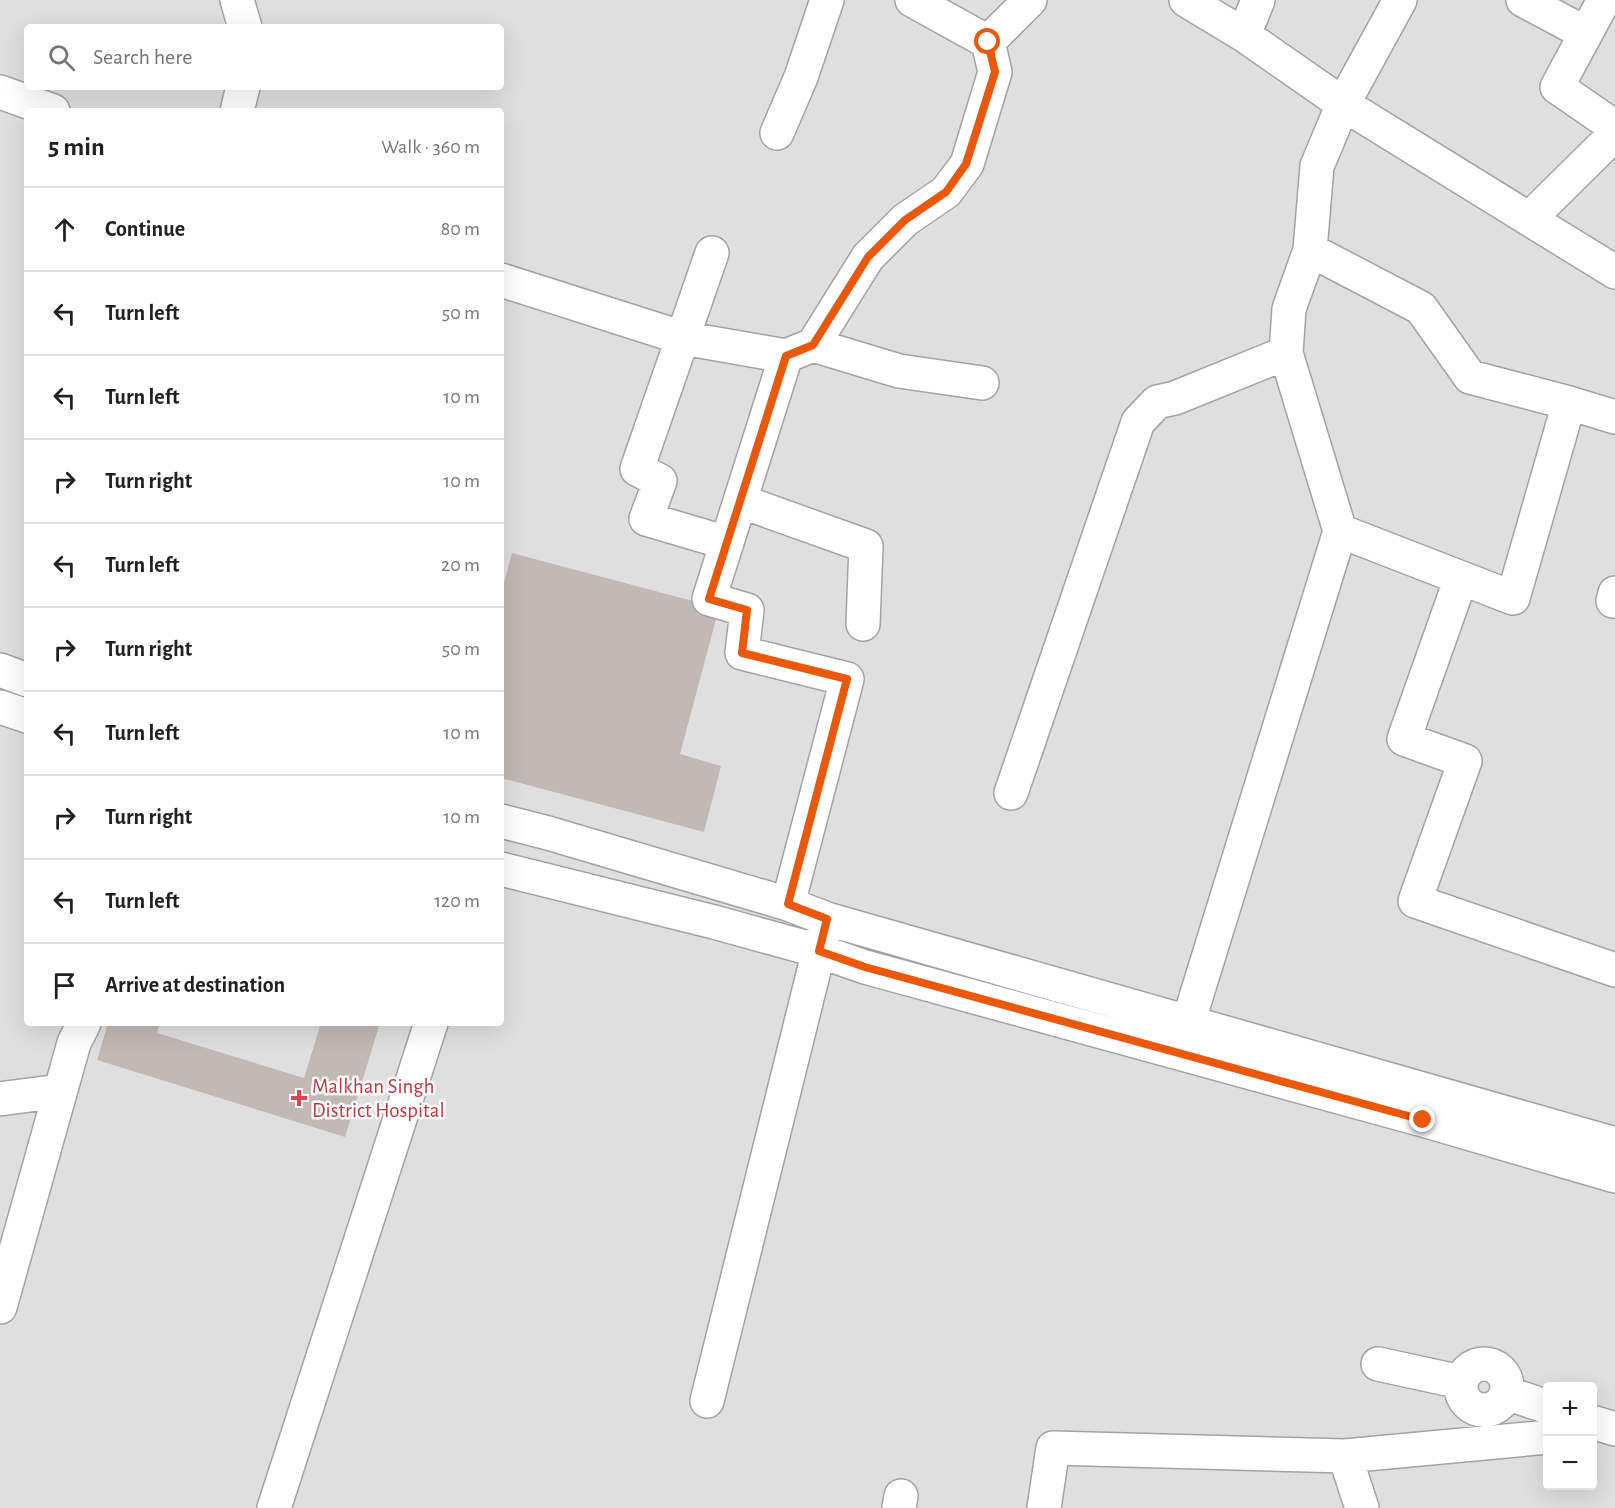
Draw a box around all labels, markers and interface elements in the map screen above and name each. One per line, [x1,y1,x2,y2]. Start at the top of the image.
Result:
search box [24,24,504,90]
route start [974,28,1000,54]
icon: search [45,41,78,74]
text: Search here [93,46,192,68]
text: 5 min [48,134,105,160]
text: Walk · 360 m [381,137,480,157]
icon: ahead [48,213,81,246]
text: Continue [105,218,185,240]
text: 80 m [441,219,480,239]
icon: left [48,297,81,330]
text: Turn left [105,302,179,324]
text: 50 m [442,303,480,323]
icon: left [48,381,81,414]
text: Turn left [105,386,179,408]
text: 10 m [443,387,480,407]
icon: right [48,465,81,498]
text: Turn right [105,470,192,492]
text: 10 m [443,471,480,491]
icon: left [48,549,81,582]
text: Turn left [105,554,179,576]
text: 20 m [441,555,480,575]
icon: right [48,633,81,666]
text: Turn right [105,638,192,660]
text: 50 m [442,639,480,659]
icon: left [48,717,81,750]
text: Turn left [105,722,179,744]
text: 10 m [443,723,480,743]
icon: right [48,801,81,834]
text: Turn right [105,806,192,828]
text: 10 m [443,807,480,827]
icon: left [48,885,81,918]
text: Turn left [105,890,179,912]
text: 120 m [434,891,480,911]
icon: arrive [48,969,81,1002]
text: Arrive at destination [105,974,285,996]
place label: Malkhan Singh District Hospital [312,1076,445,1121]
marker: Malkhan Singh District Hospital [290,1089,308,1107]
route end [1409,1106,1435,1132]
map controls [1543,1382,1597,1490]
button: + [1543,1382,1597,1436]
button: − [1543,1436,1597,1490]

